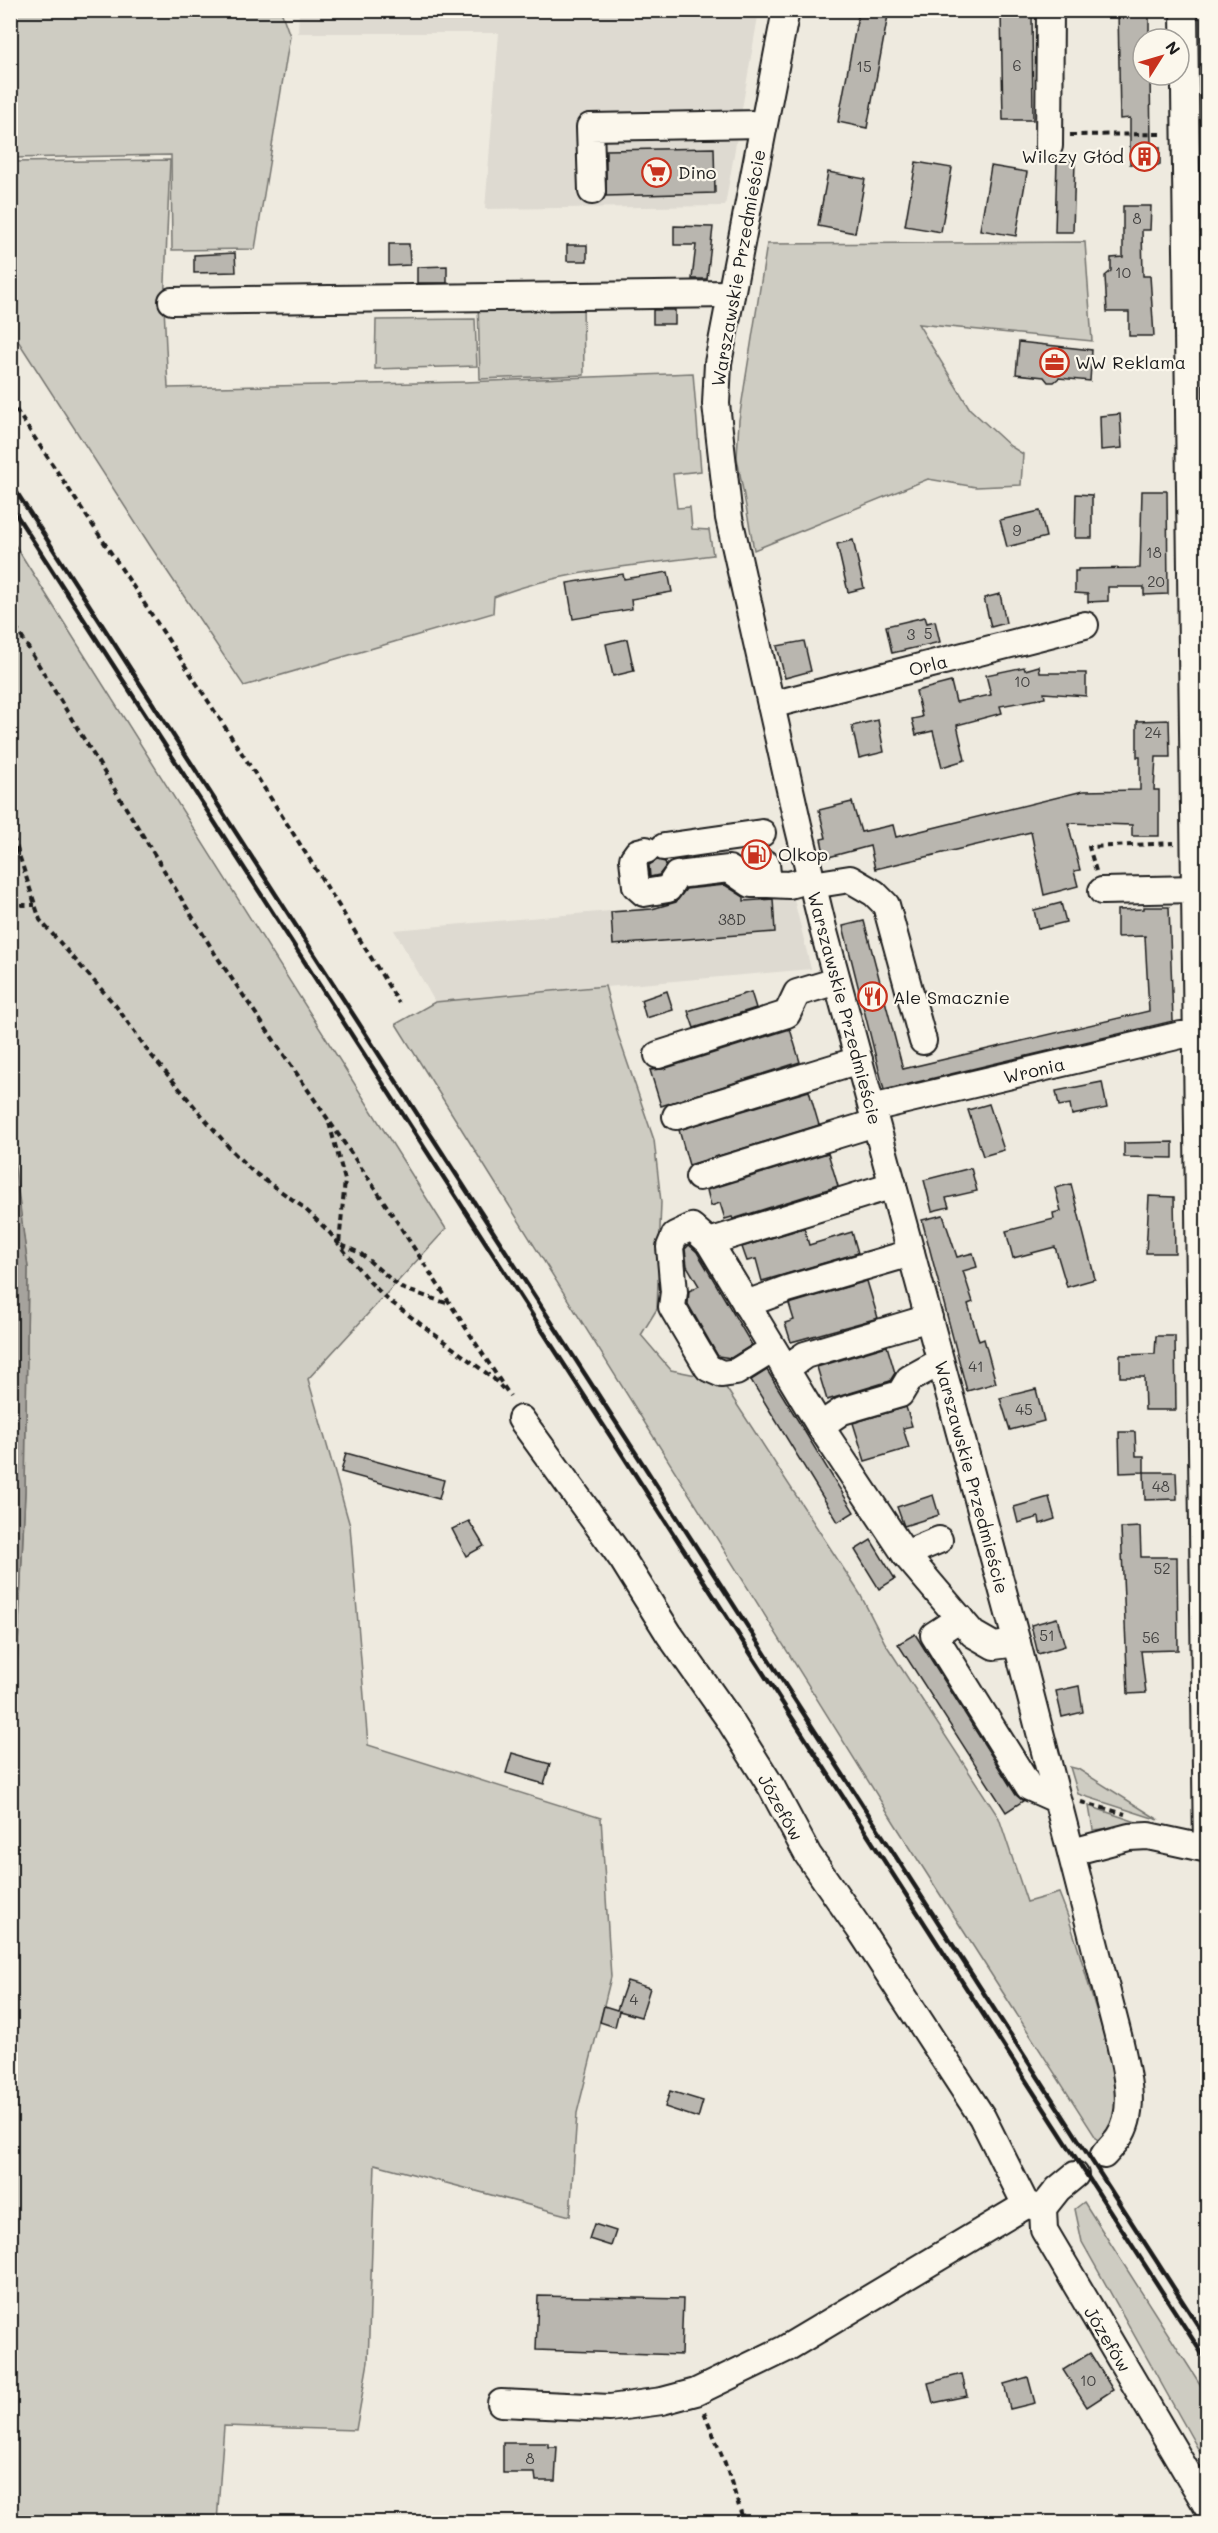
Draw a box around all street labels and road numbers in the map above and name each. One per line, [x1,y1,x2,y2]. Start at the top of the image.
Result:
street label: Warszawskie Przedmieście [705,148,771,388]
street label: Orla [906,649,950,681]
street label: Warszawskie Przedmieście [802,889,888,1127]
street label: Wronia [1001,1051,1067,1089]
street label: Warszawskie Przedmieście [929,1358,1015,1596]
street label: Józefów [753,1769,809,1845]
street label: Józefów [1079,2302,1137,2376]

